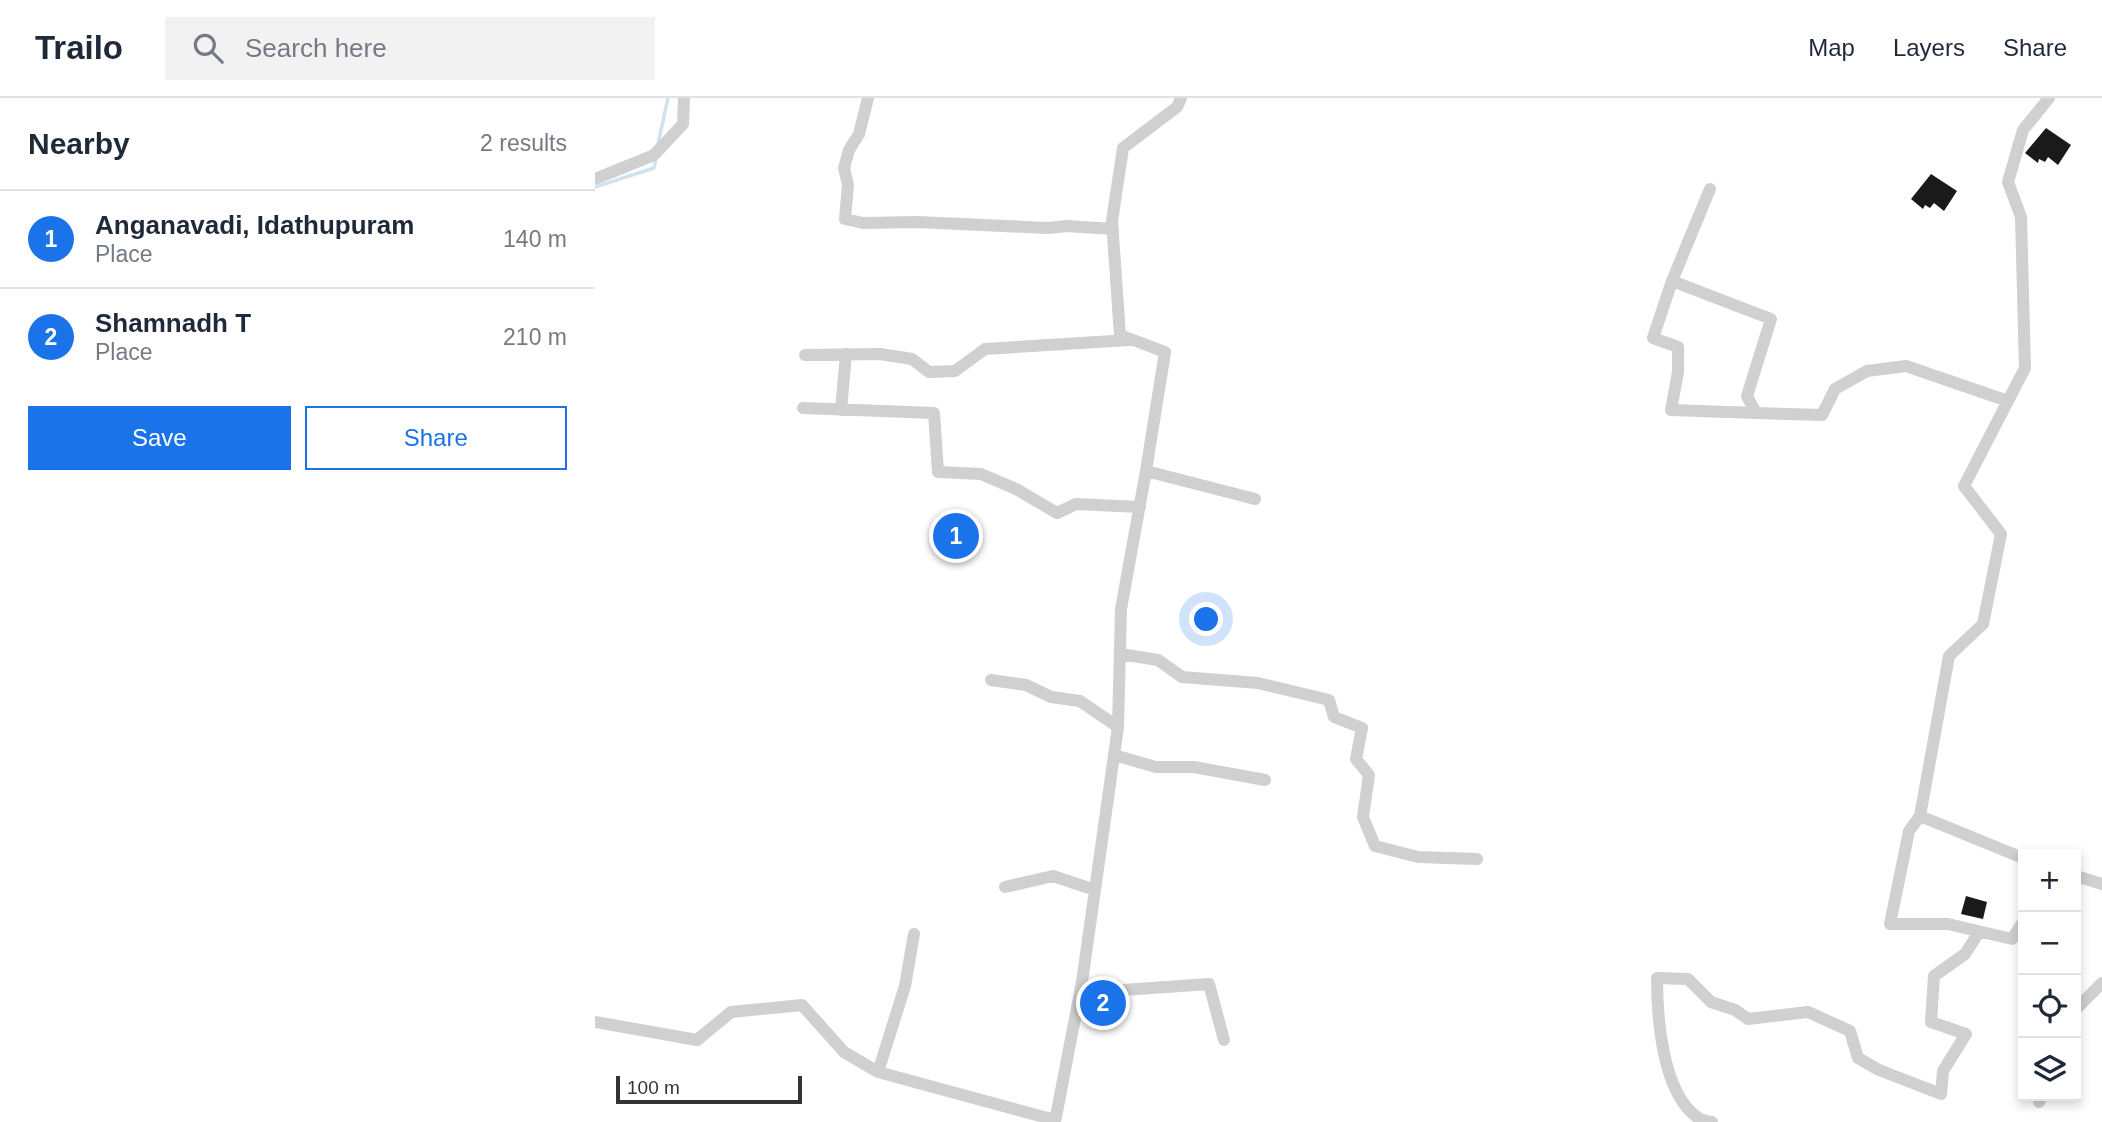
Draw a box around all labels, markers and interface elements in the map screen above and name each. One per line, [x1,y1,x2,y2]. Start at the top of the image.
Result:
search box [165,17,655,80]
text: Trailo [35,29,123,66]
icon: search [189,29,227,67]
text: Search here [245,33,387,63]
text: Map [1808,34,1855,61]
text: Layers [1893,34,1965,61]
text: Share [2003,34,2067,61]
text: Nearby [28,127,130,160]
text: 2 results [480,130,567,156]
text: Anganavadi, Idathupuram [95,210,414,240]
text: 1 [45,226,57,252]
text: 140 m [503,226,567,252]
text: Place [95,241,153,267]
text: Shamnadh T [95,308,251,338]
text: 2 [45,324,57,350]
text: 210 m [503,324,567,350]
text: Place [95,339,153,365]
button: Save [28,406,291,470]
button: Share [305,406,567,470]
pin: 1 [933,510,979,562]
your location [1189,602,1223,636]
map controls [2018,849,2081,1101]
button: + [2018,849,2081,912]
button: − [2018,912,2081,975]
button: locate [2018,975,2081,1038]
pin: 2 [1080,977,1126,1029]
button: layers [2018,1038,2081,1101]
scale bar [616,1073,801,1105]
text: 100 m [627,1077,680,1098]

